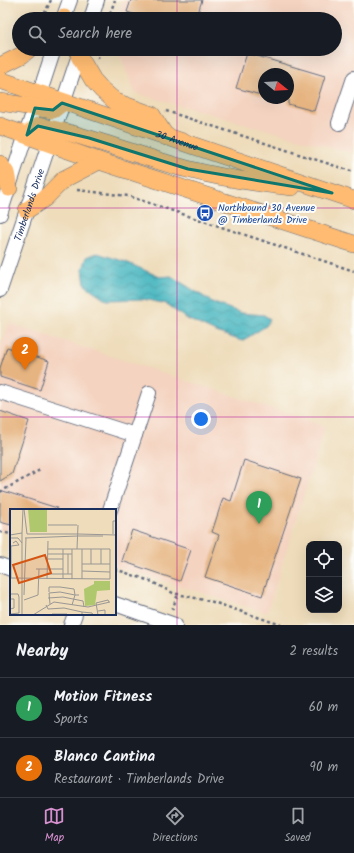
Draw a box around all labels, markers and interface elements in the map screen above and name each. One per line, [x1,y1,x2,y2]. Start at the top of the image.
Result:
search box [12,12,342,56]
text: Search here [58,22,132,46]
icon: search [26,23,48,45]
north arrow [258,68,294,104]
street label: 30 Avenue [153,126,201,156]
street label: Timberlands Drive [10,166,49,243]
place label: Northbound 30 Avenue @ Timberlands Drive [218,200,315,228]
bus stop icon: Northbound 30 Avenue @ Timberlands Drive [195,203,215,223]
pin: 2 [12,337,38,370]
your location [191,409,211,429]
pin: 1 [246,491,272,524]
inset map [10,509,116,615]
map controls [306,541,342,613]
button: locate [306,541,342,577]
button: layers [306,577,342,613]
text: Nearby [16,638,68,665]
text: 2 results [290,641,338,662]
text: Motion Fitness [54,685,152,709]
text: 1 [27,697,31,718]
text: 60 m [309,697,338,718]
text: Sports [54,709,88,730]
text: Blanco Cantina [54,745,155,769]
text: 2 [25,757,33,778]
text: 90 m [310,757,338,778]
text: Restaurant · Timberlands Drive [54,769,224,790]
tab: Map [43,805,65,847]
tab: Directions [152,805,198,847]
tab: Saved [285,805,311,847]

